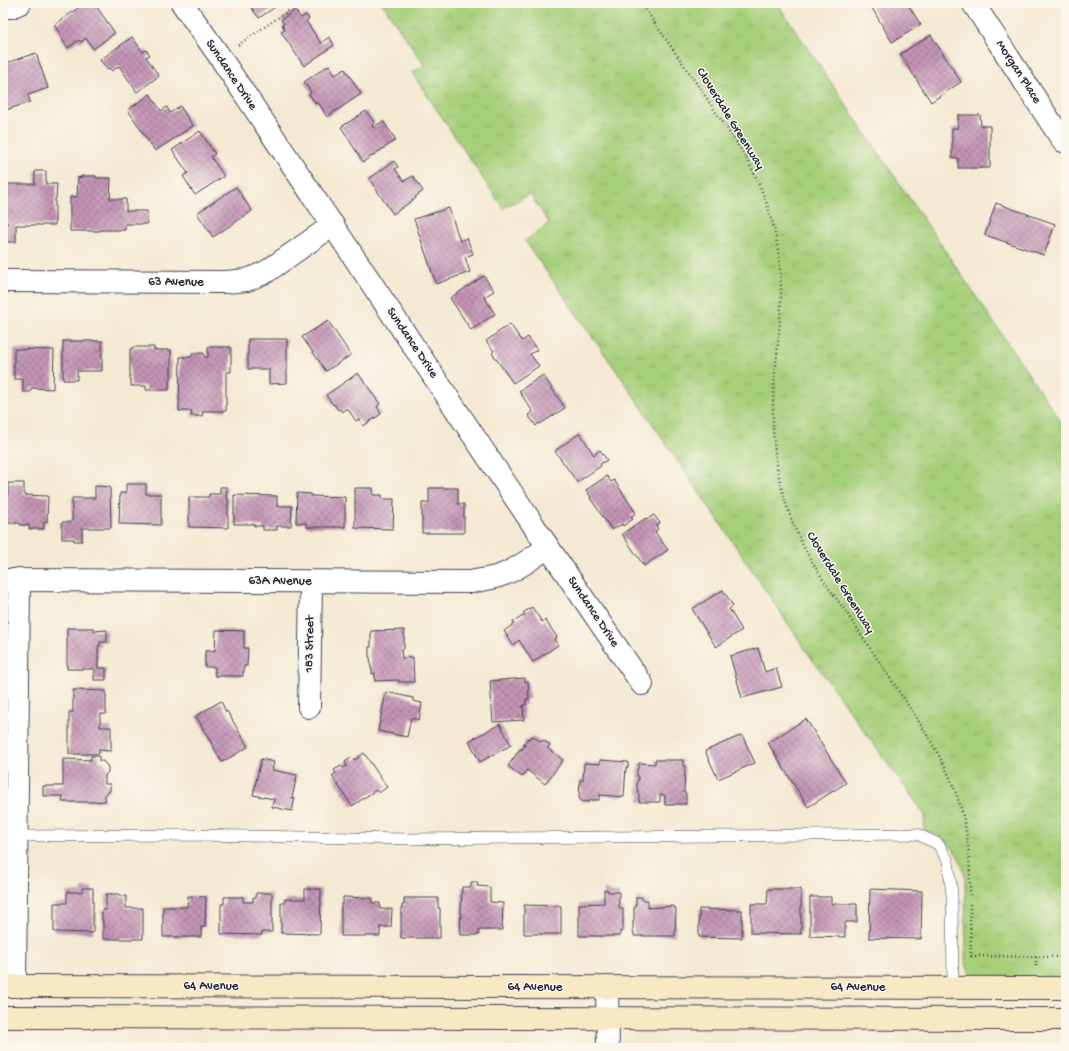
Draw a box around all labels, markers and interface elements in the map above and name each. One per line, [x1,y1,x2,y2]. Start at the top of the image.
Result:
street label: Sundance Drive [202,37,260,113]
street label: Morgan Place [992,37,1044,107]
street label: Cloverdale Greenway [693,65,768,173]
street label: 63 Avenue [148,275,204,290]
street label: Sundance Drive [383,305,441,381]
street label: Cloverdale Greenway [803,529,878,637]
street label: 63A Avenue [248,574,312,589]
street label: Sundance Drive [564,574,622,650]
street label: 183 Street [302,614,318,674]
street label: 64 Avenue [184,979,239,994]
street label: 64 Avenue [508,980,563,995]
street label: 64 Avenue [831,980,886,995]

